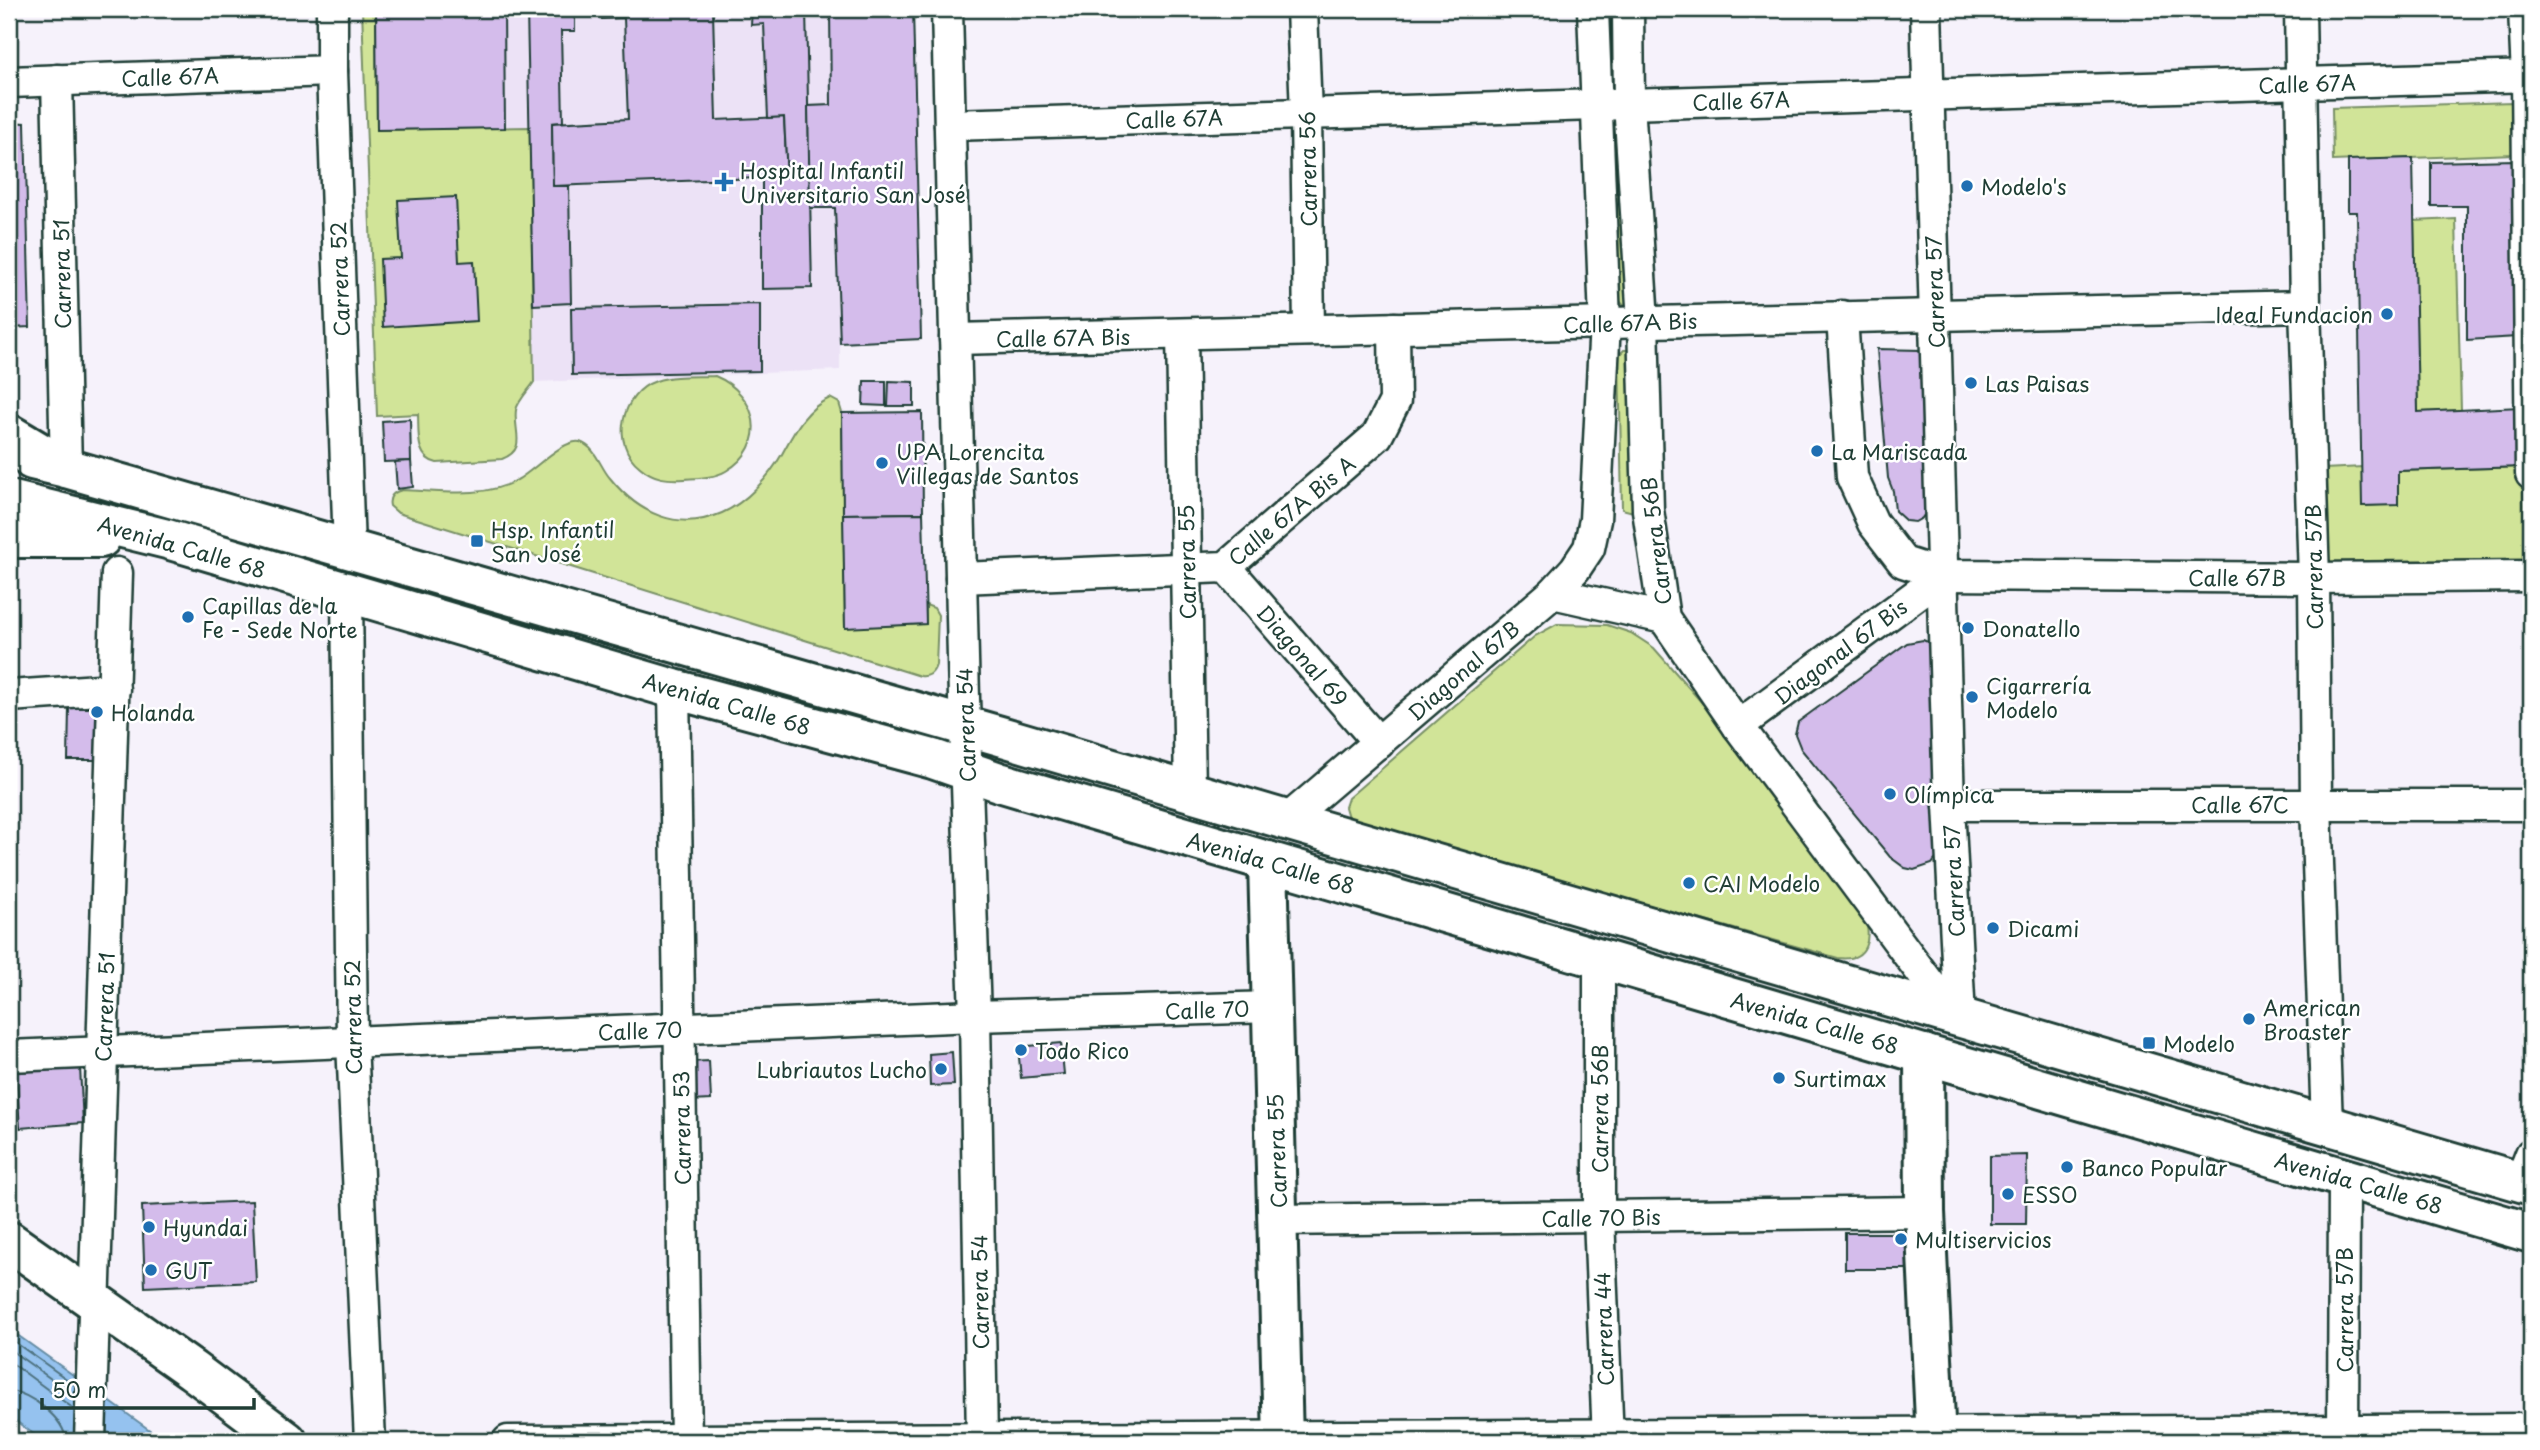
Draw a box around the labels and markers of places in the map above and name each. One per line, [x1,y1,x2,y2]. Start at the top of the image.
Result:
place label: Hospital Infantil Universitario San José [740,154,966,210]
place label: Modelo's [1981,170,2067,202]
marker: Hospital Infantil Universitario San José [714,172,734,192]
marker: Modelo's [1959,178,1975,194]
place label: Ideal Fundacion [2216,298,2373,330]
marker: Ideal Fundacion [2379,306,2395,322]
place label: Las Paisas [1985,367,2089,399]
marker: Las Paisas [1963,375,1979,391]
place label: UPA Lorencita Villegas de Santos [896,435,1079,491]
place label: La Mariscada [1831,435,1967,467]
marker: La Mariscada [1809,443,1825,459]
marker: UPA Lorencita Villegas de Santos [874,455,890,471]
place label: Hsp. Infantil San José [491,513,615,569]
marker: Hsp. Infantil San José [469,533,485,549]
place label: Capillas de la Fe - Sede Norte [202,589,358,645]
marker: Capillas de la Fe - Sede Norte [180,609,196,625]
place label: Donatello [1982,612,2080,644]
marker: Donatello [1960,620,1976,636]
place label: Cigarrería Modelo [1986,669,2092,725]
marker: Cigarrería Modelo [1964,689,1980,705]
place label: Holanda [111,696,195,728]
marker: Holanda [89,704,105,720]
place label: Olímpica [1904,778,1995,810]
marker: Olímpica [1882,786,1898,802]
place label: CAI Modelo [1703,867,1820,899]
marker: CAI Modelo [1681,875,1697,891]
place label: Dicami [2007,912,2079,944]
marker: Dicami [1985,920,2001,936]
place label: American Broaster [2263,991,2361,1047]
marker: American Broaster [2241,1011,2257,1027]
place label: Modelo [2163,1027,2235,1059]
place label: Todo Rico [1035,1034,1129,1066]
marker: Modelo [2141,1035,2157,1051]
marker: Todo Rico [1013,1042,1029,1058]
place label: Lubriautos Lucho [757,1053,927,1085]
marker: Lubriautos Lucho [933,1061,949,1077]
place label: Surtimax [1793,1062,1886,1094]
marker: Surtimax [1771,1070,1787,1086]
place label: Banco Popular [2081,1151,2228,1183]
marker: Banco Popular [2059,1159,2075,1175]
place label: ESSO [2022,1178,2078,1210]
marker: ESSO [2000,1186,2016,1202]
place label: Hyundai [163,1211,248,1243]
marker: Hyundai [141,1219,157,1235]
place label: Multiservicios [1915,1223,2052,1255]
marker: Multiservicios [1893,1231,1909,1247]
place label: GUT [165,1254,213,1286]
marker: GUT [143,1262,159,1278]

